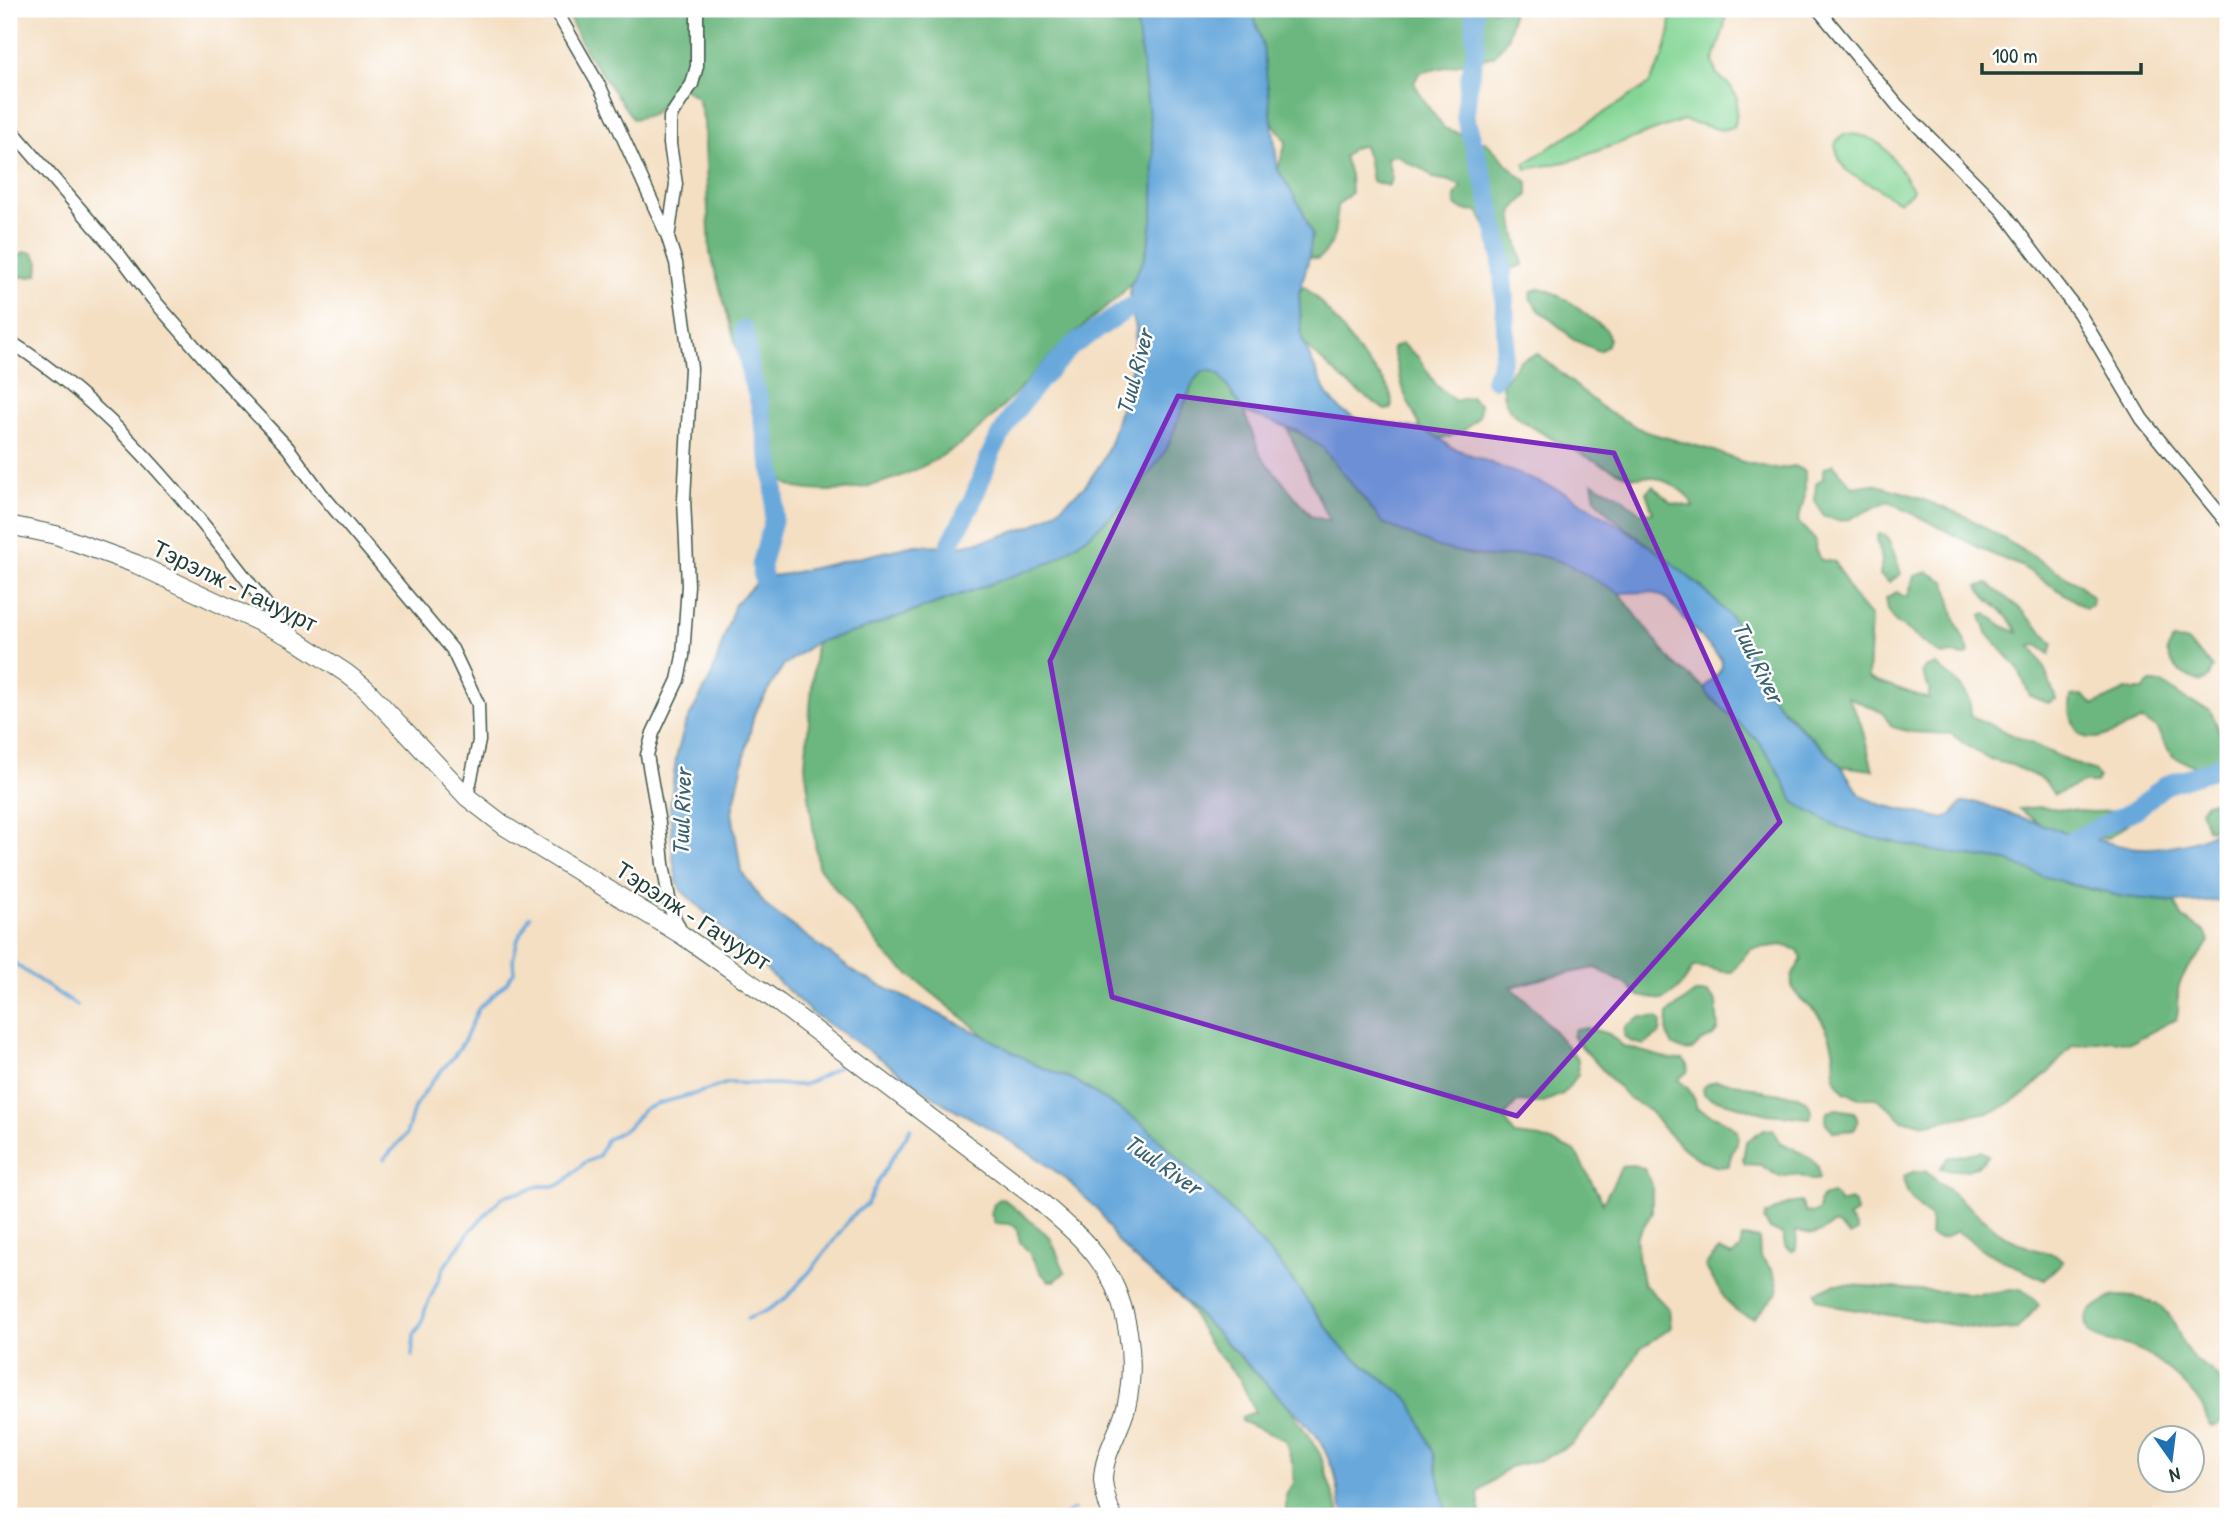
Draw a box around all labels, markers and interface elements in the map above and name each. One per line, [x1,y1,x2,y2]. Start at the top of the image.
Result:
scale bar [1982,32,2141,76]
text: 100 m [1992,41,2038,70]
water label: Tuul River [1107,323,1161,418]
street label: Тэрэлж - Гачуурт [148,532,323,639]
water label: Tuul River [1725,615,1794,710]
water label: Tuul River [663,765,699,856]
street label: Тэрэлж - Гачуурт [610,854,777,978]
water label: Tuul River [1119,1126,1211,1204]
north arrow [2136,1424,2206,1494]
text: N [2167,1462,2183,1489]

